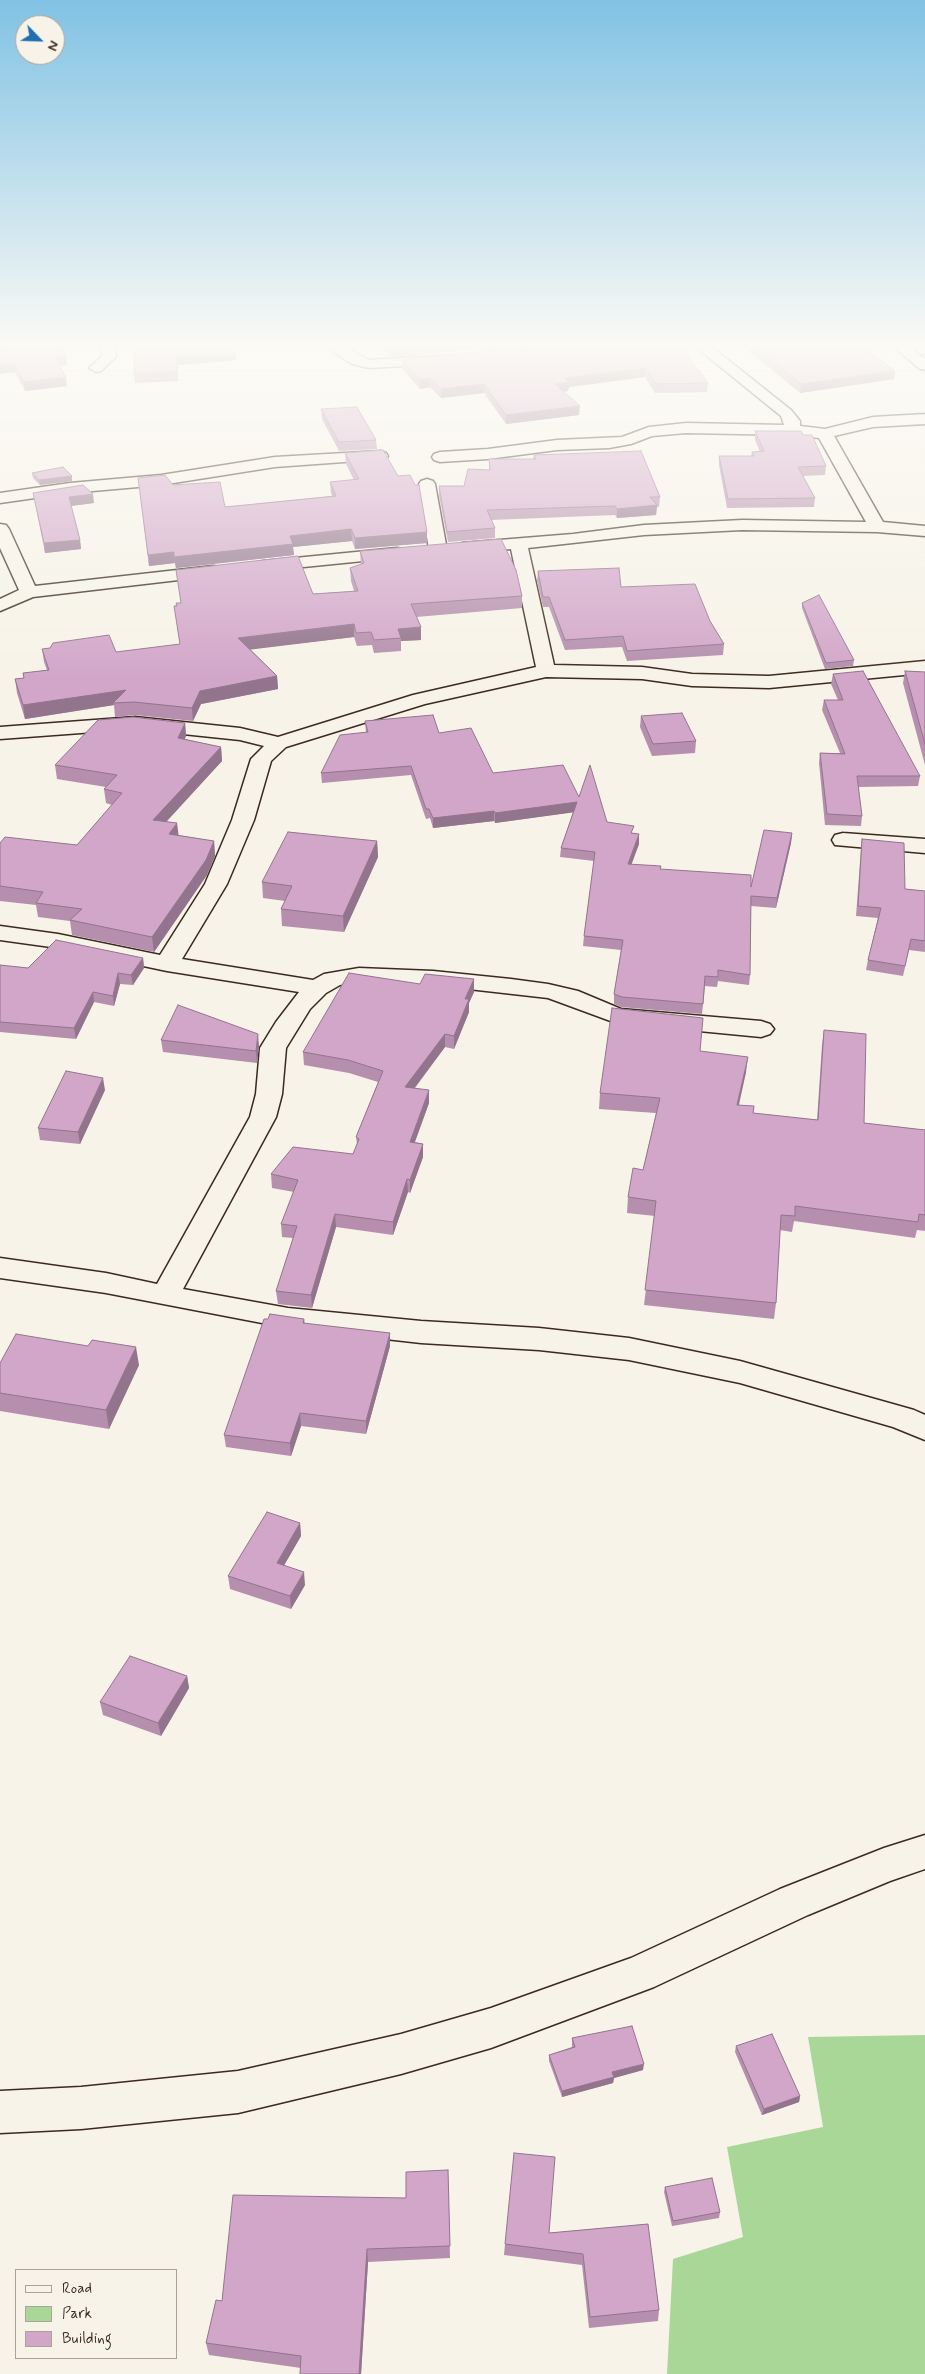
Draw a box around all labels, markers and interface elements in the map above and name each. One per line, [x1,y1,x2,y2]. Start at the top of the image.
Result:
north arrow [15,15,65,65]
text: N [43,38,63,54]
legend [15,2269,178,2359]
text: Road [62,2279,92,2299]
text: Park [62,2304,92,2324]
text: Building [62,2329,112,2349]

